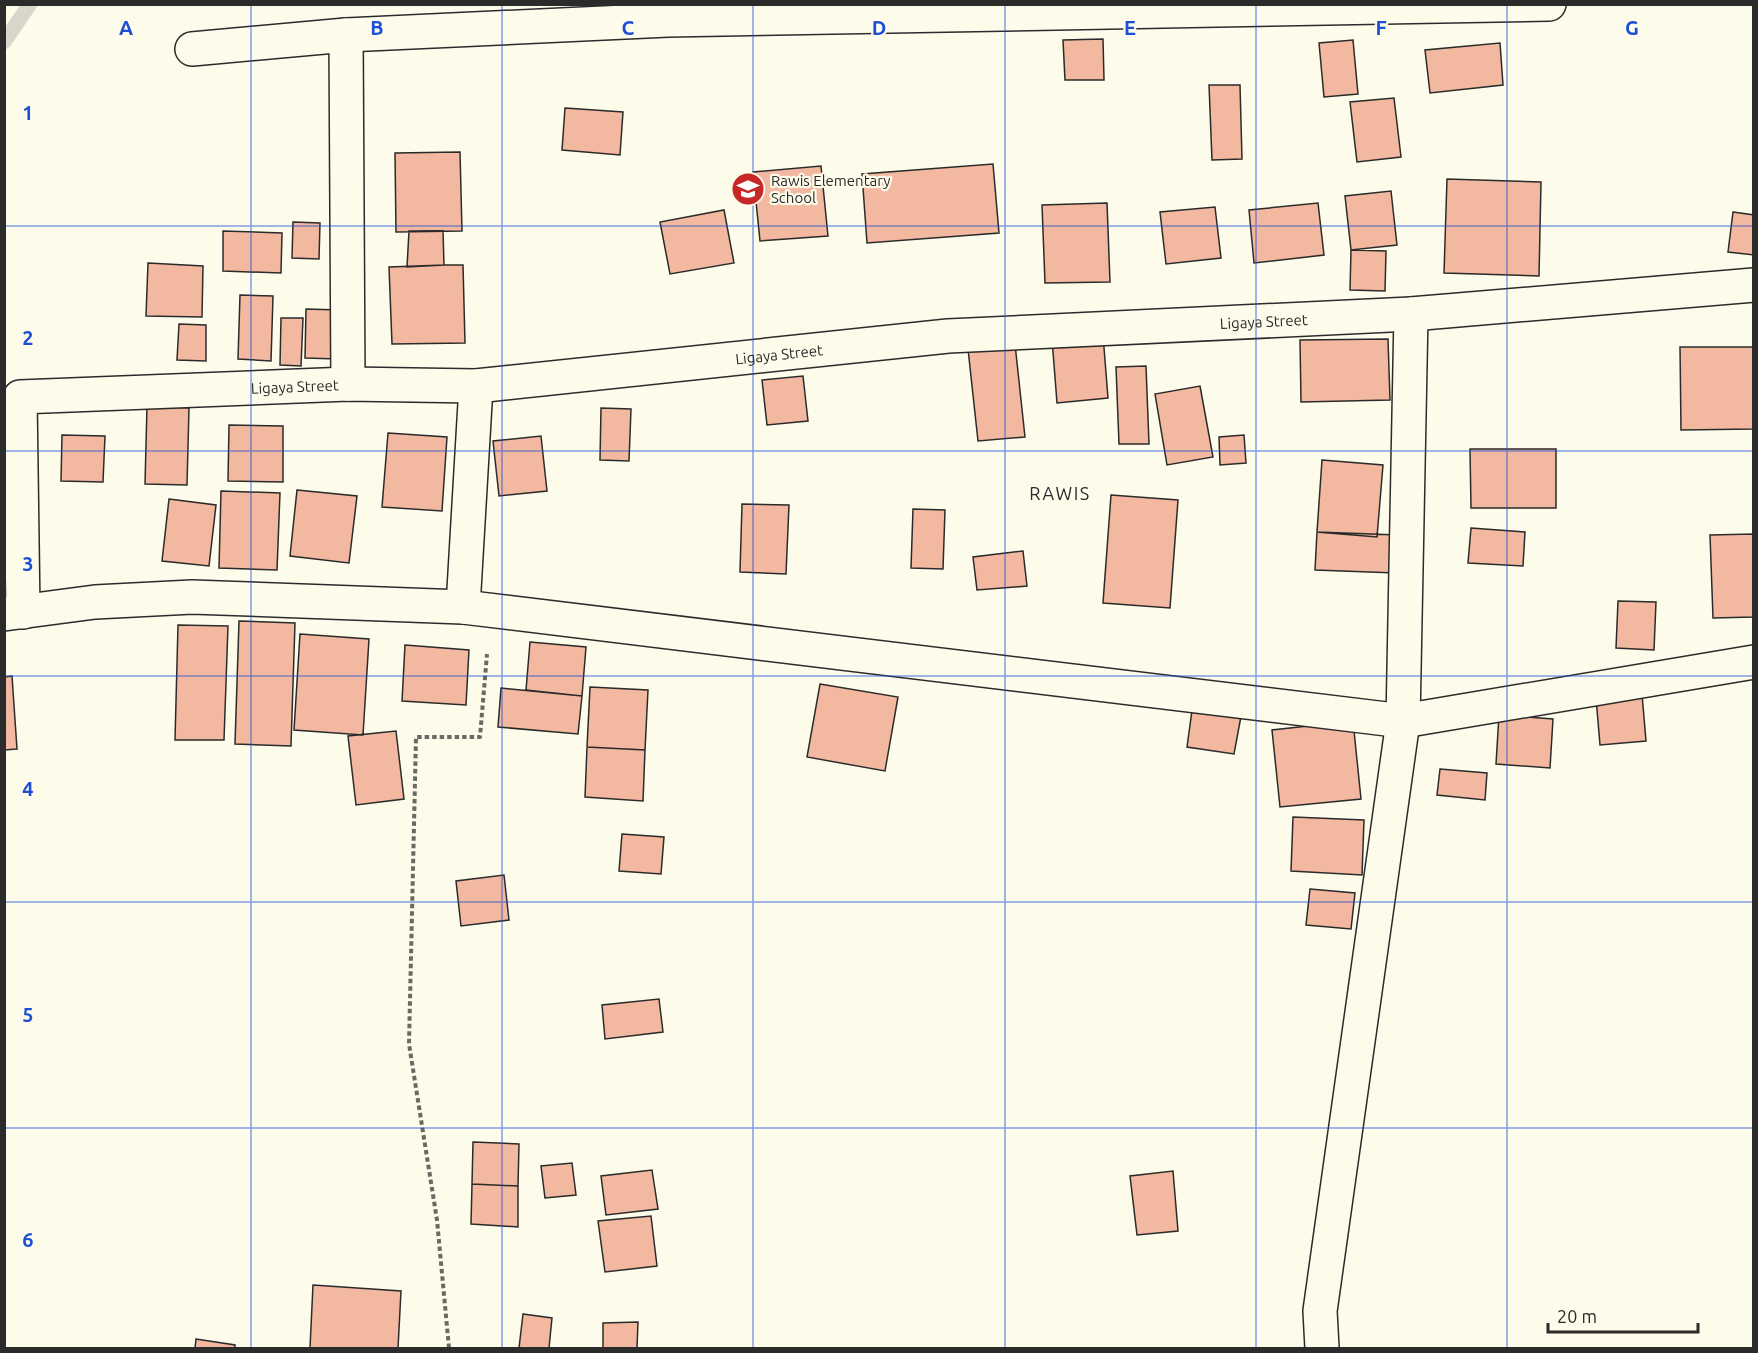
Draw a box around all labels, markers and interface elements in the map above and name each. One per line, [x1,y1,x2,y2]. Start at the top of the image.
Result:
text: A [119,16,133,39]
text: B [370,16,384,39]
text: C [622,16,635,39]
text: D [872,16,886,39]
text: E [1124,16,1136,39]
text: F [1375,16,1387,39]
text: G [1625,16,1639,39]
text: 1 [22,101,34,124]
school or university icon: Rawis Elementary School [730,171,766,207]
place label: Rawis Elementary School [771,172,890,206]
street label: Ligaya Street [1219,310,1308,332]
text: 2 [22,326,34,349]
street label: Ligaya Street [734,341,824,367]
street label: Ligaya Street [250,376,339,396]
district label: RAWIS [1029,483,1091,503]
text: 3 [22,552,34,575]
text: 4 [22,777,34,800]
text: 5 [22,1003,34,1026]
text: 6 [22,1228,34,1251]
scale bar [1548,1296,1698,1334]
text: 20 m [1557,1306,1597,1326]

